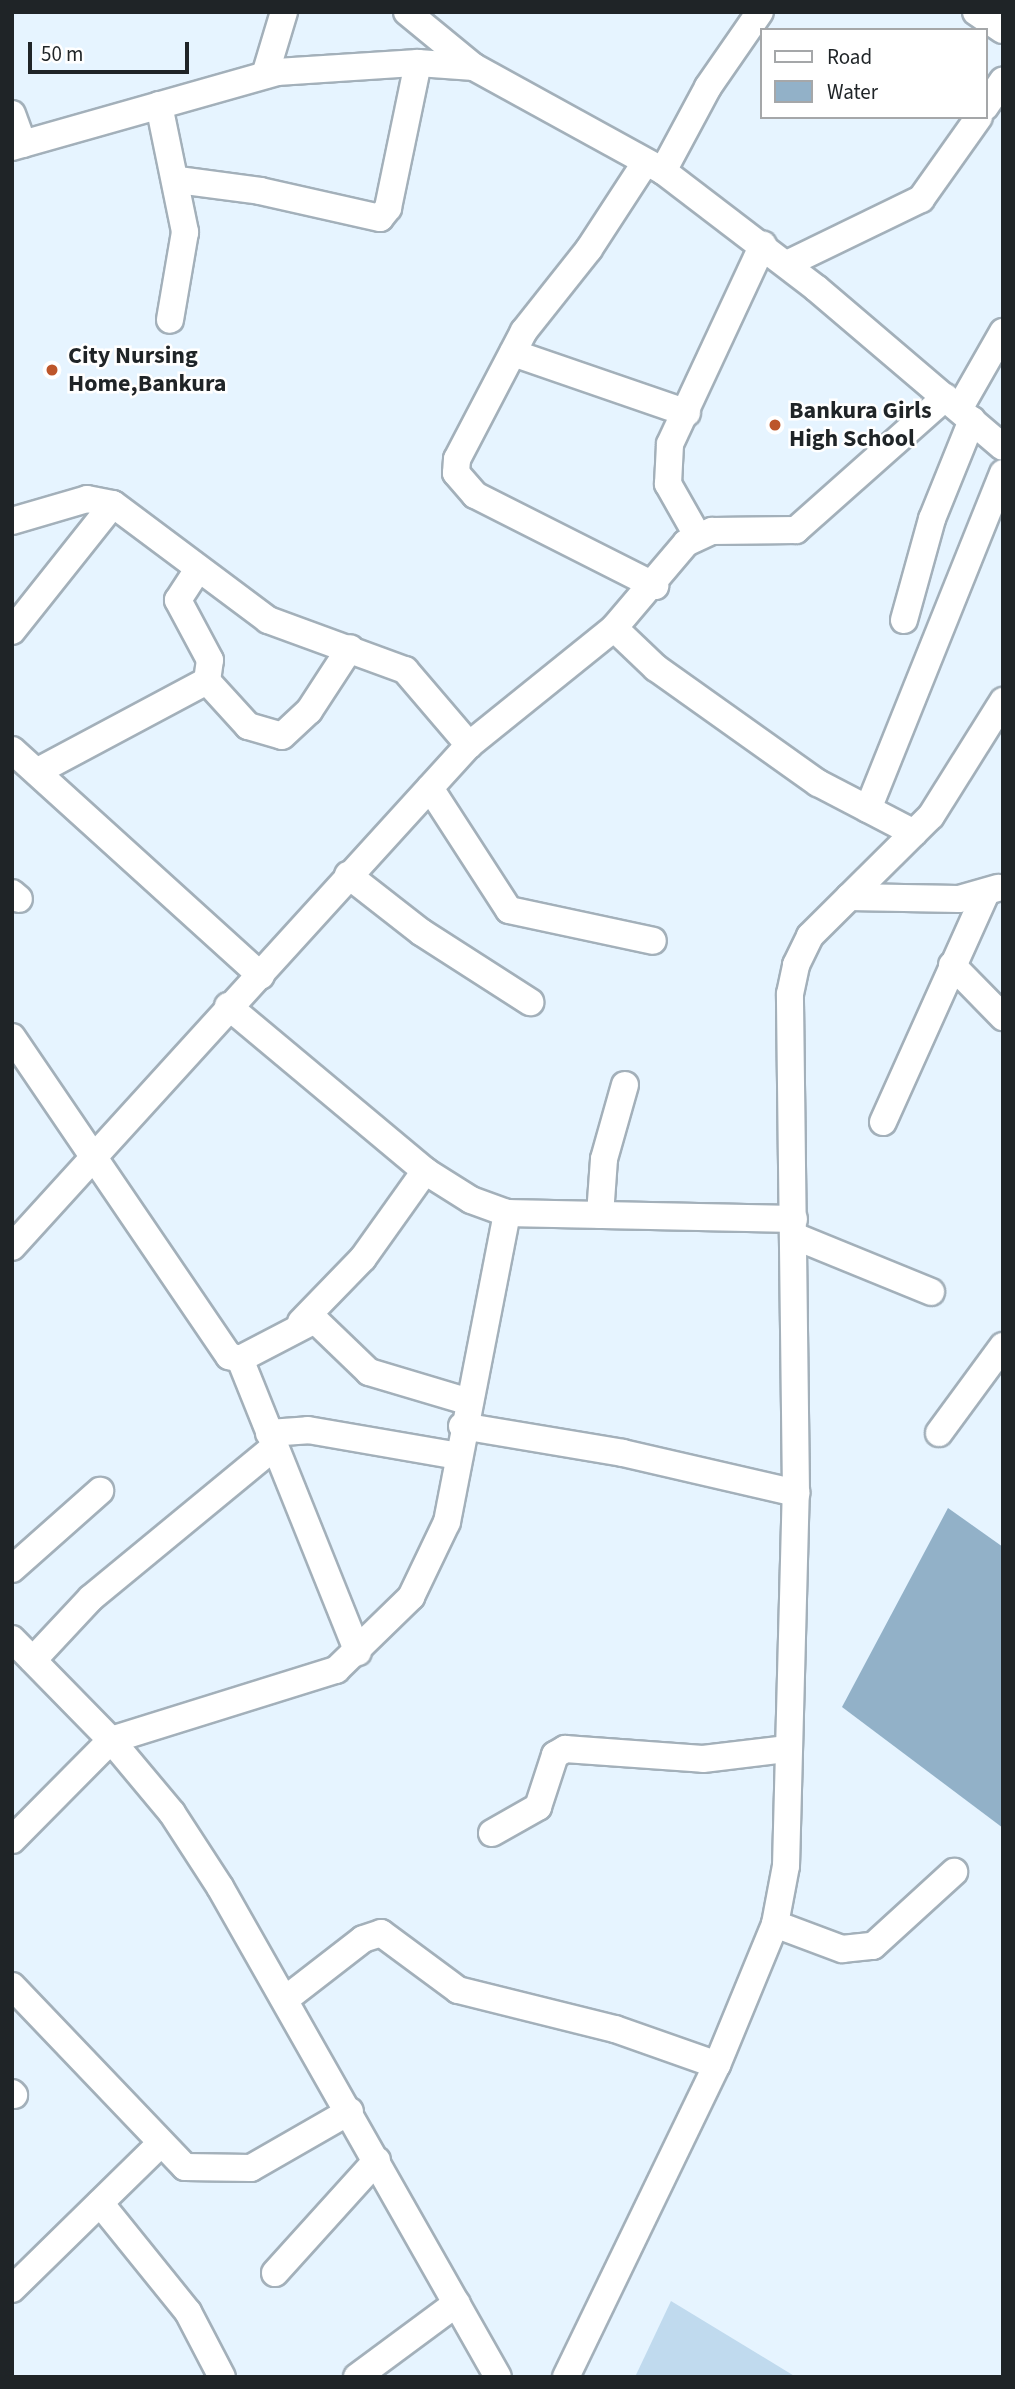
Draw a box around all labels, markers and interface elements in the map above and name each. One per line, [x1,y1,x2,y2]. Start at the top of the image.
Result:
scale bar [32,28,192,72]
legend [760,28,987,119]
text: 50 m [41,39,83,69]
text: Road [827,42,872,72]
text: Water [827,77,878,107]
place label: City Nursing Home,Bankura [68,342,226,398]
marker: City Nursing Home,Bankura [42,360,62,380]
place label: Bankura Girls High School [789,397,932,453]
marker: Bankura Girls High School [767,417,783,433]

